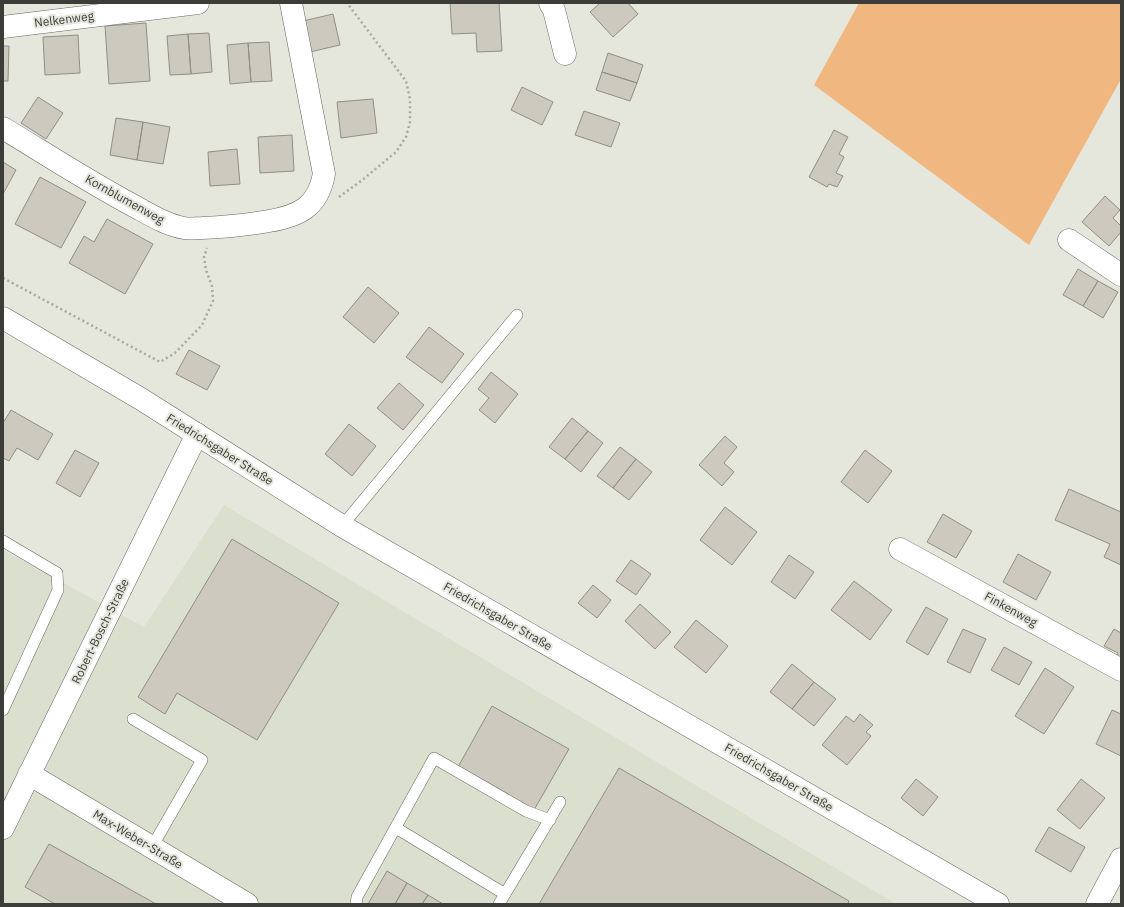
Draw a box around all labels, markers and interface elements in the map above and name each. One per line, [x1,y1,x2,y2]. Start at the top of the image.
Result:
street label: Nelkenweg [33,8,95,30]
street label: Kornblumenweg [83,171,168,227]
street label: Friedrichsgaber Straße [164,410,277,488]
street label: Robert-Bosch-Straße [68,576,132,686]
street label: Friedrichsgaber Straße [441,579,555,653]
street label: Finkenweg [982,588,1041,630]
street label: Friedrichsgaber Straße [722,740,836,814]
street label: Max-Weber-Straße [90,806,186,872]

